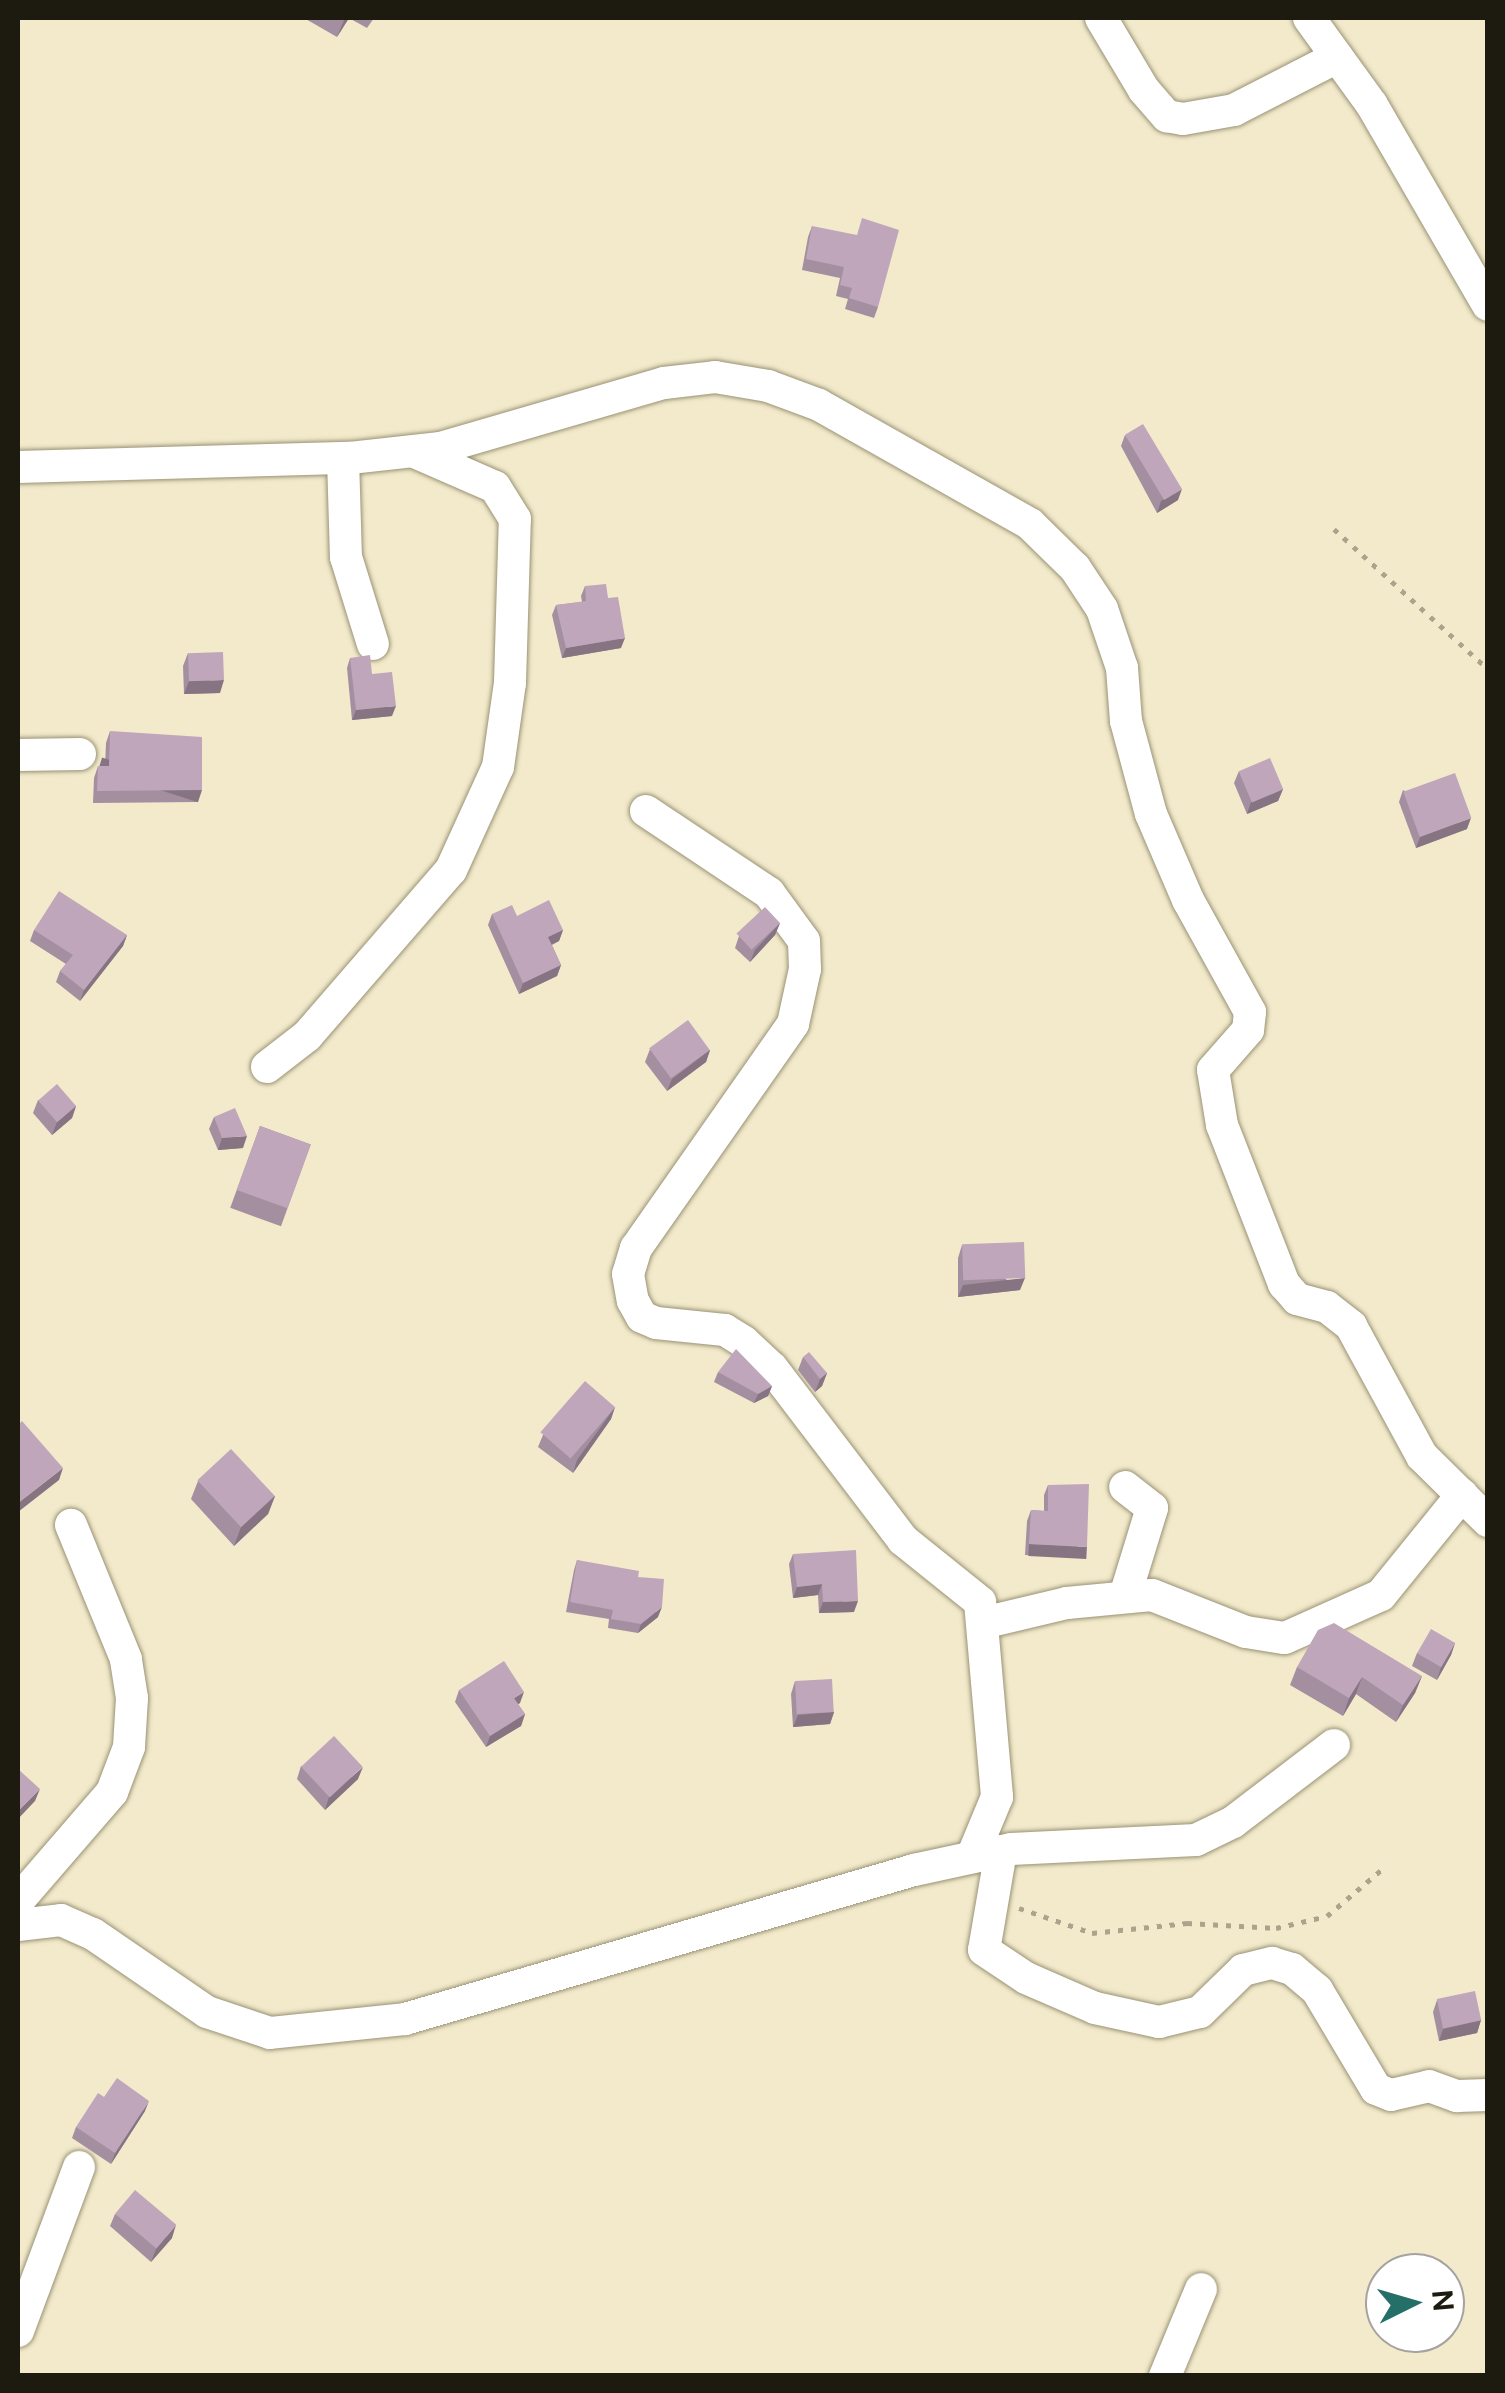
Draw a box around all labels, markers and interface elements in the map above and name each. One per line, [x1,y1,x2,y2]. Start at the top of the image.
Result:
north arrow [1365,2253,1465,2353]
text: N [1426,2288,1461,2313]

